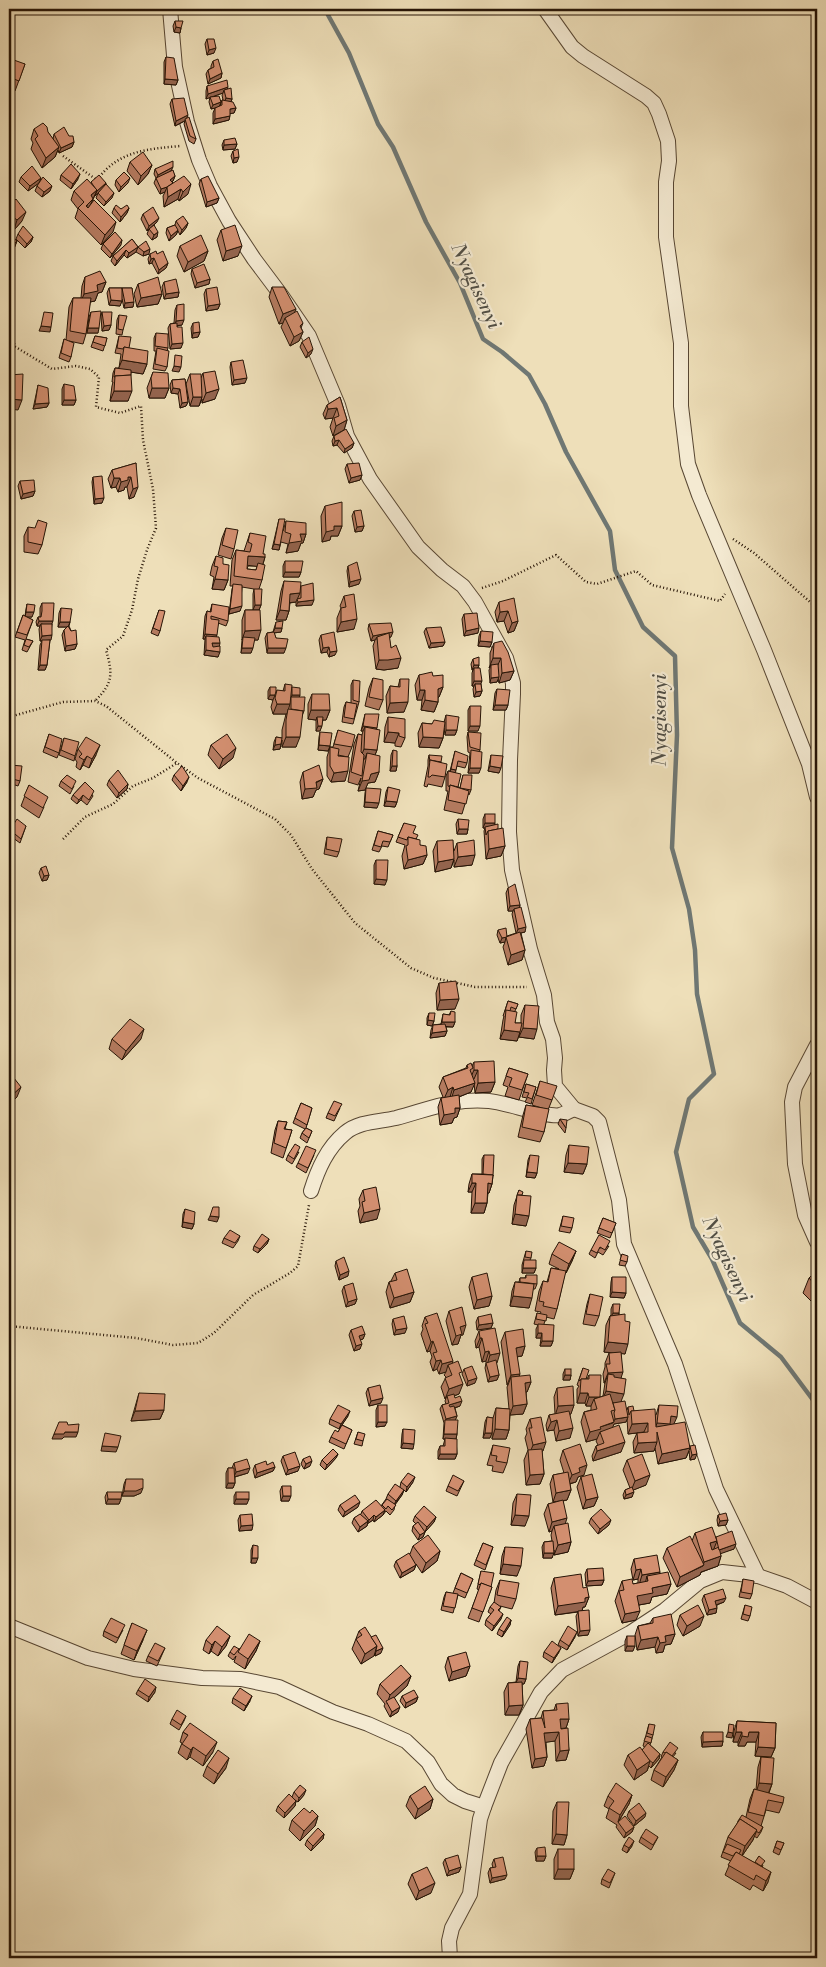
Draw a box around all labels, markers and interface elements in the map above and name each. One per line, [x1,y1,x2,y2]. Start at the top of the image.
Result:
water label: Nyagisenyi [445,238,506,333]
water label: Nyagisenyi [648,674,672,767]
water label: Nyagisenyi [696,1211,757,1306]

